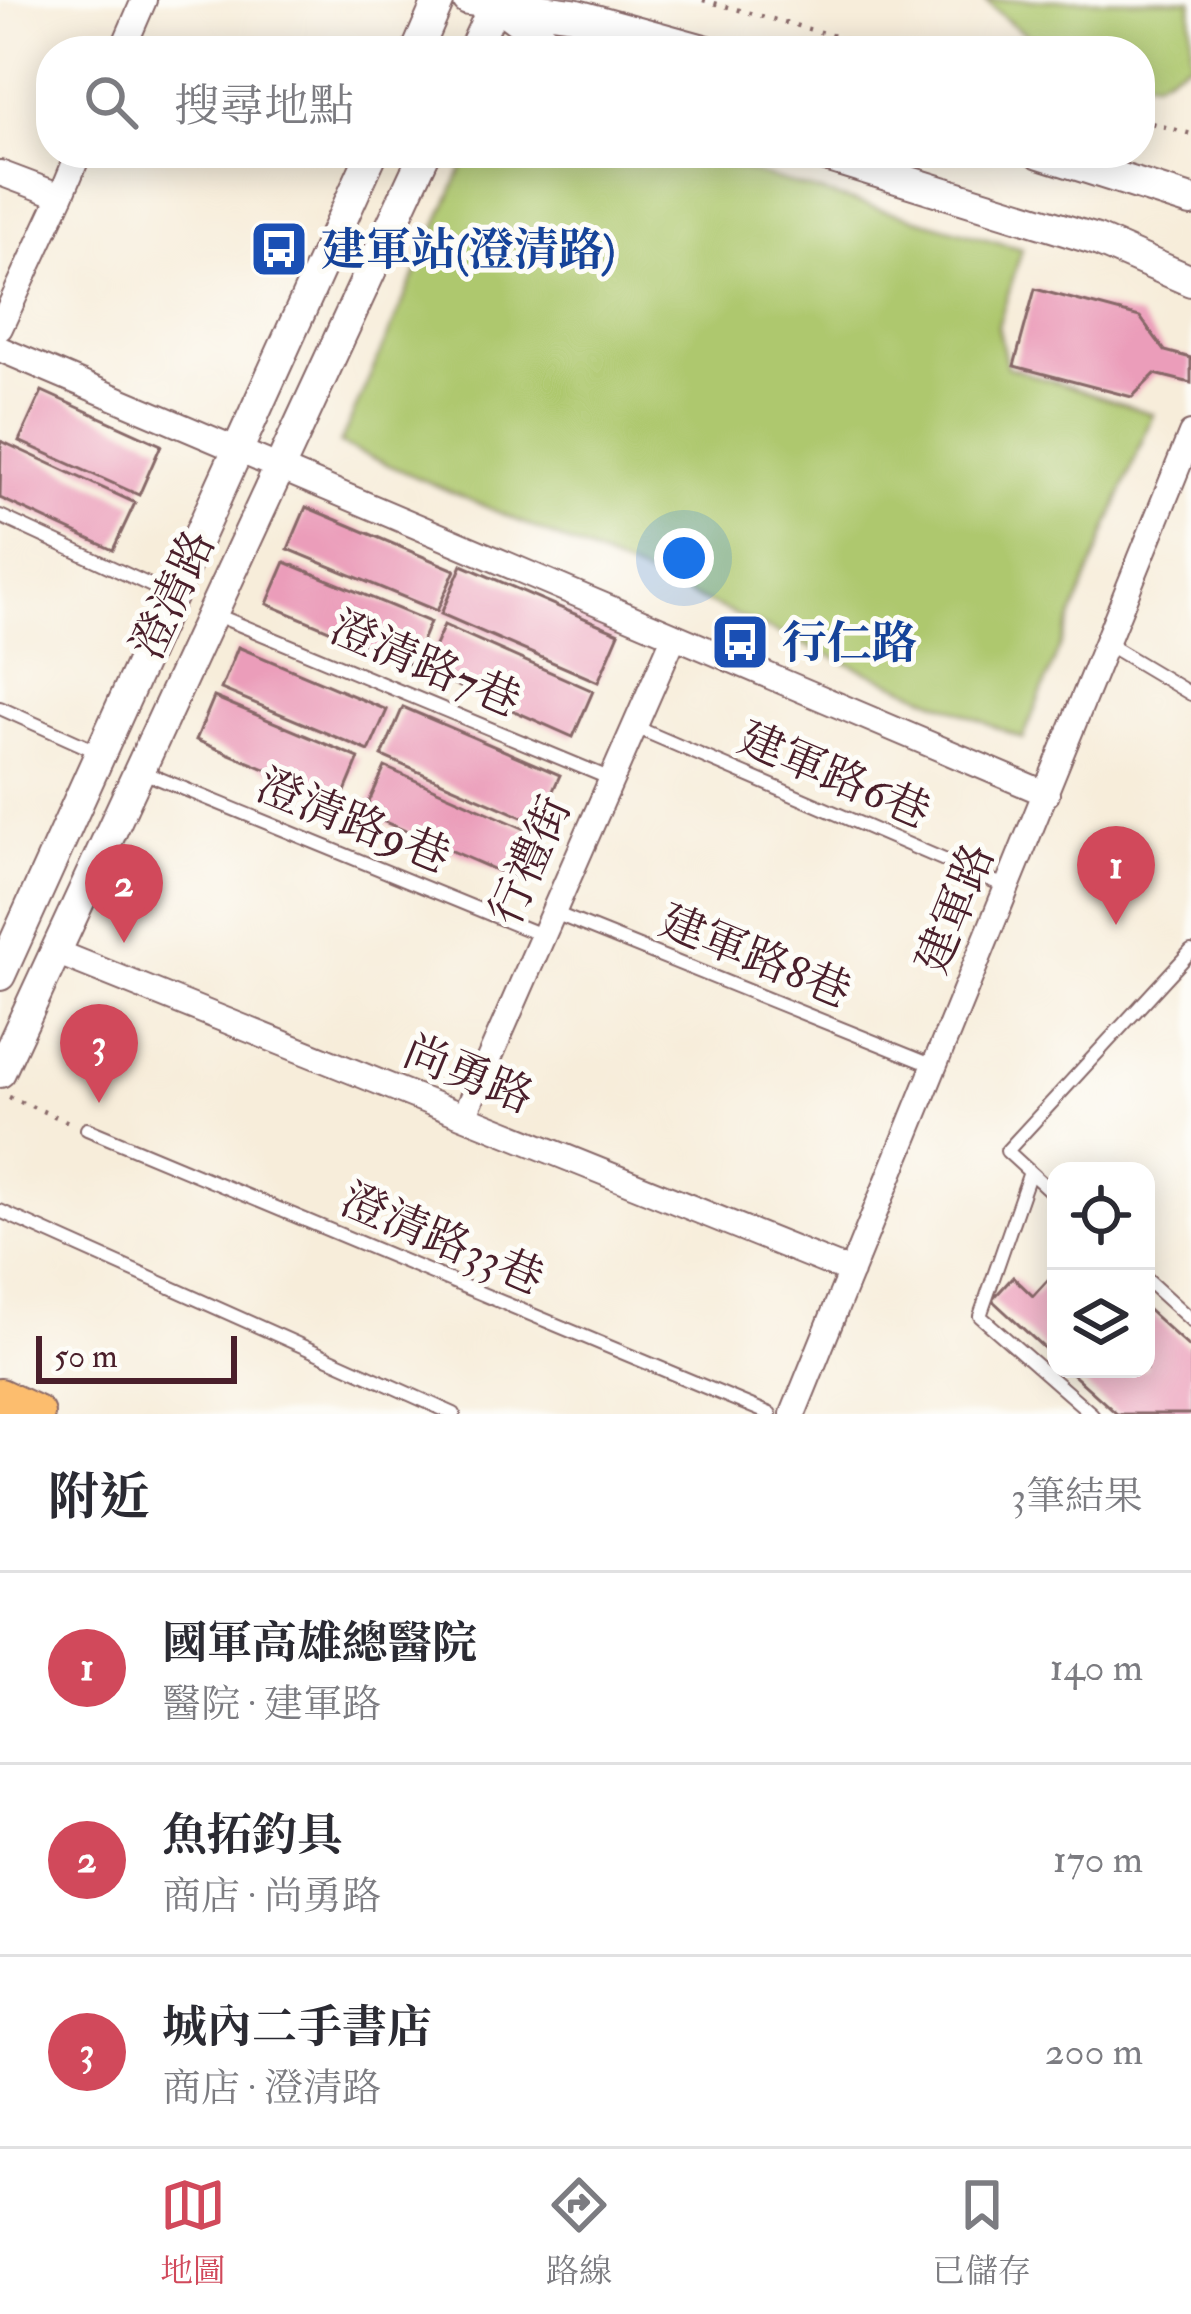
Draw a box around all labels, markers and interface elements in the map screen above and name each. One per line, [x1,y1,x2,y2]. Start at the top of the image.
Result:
search box [36,36,1155,168]
icon: search [78,69,144,135]
text: 搜尋地點 [174,79,354,135]
bus stop icon: 建軍站(澄清路) [248,218,310,280]
place label: 建軍站(澄清路) [321,223,616,279]
street label: 澄清路 [120,522,228,668]
your location [654,528,714,588]
street label: 澄清路7巷 [322,600,529,730]
bus stop icon: 行仁路 [709,611,771,673]
place label: 行仁路 [782,616,917,672]
street label: 建軍路6巷 [730,710,938,841]
street label: 澄清路9巷 [249,758,458,886]
street label: 行禮街 [478,788,584,934]
pin: 1 [1077,826,1155,925]
street label: 建軍路 [905,836,1007,982]
pin: 2 [85,844,163,943]
street label: 建軍路8巷 [652,893,859,1020]
pin: 3 [60,1004,138,1103]
street label: 尚勇路 [395,1024,541,1126]
map controls [1047,1162,1155,1378]
button: locate [1047,1162,1155,1270]
street label: 澄清路33巷 [333,1172,552,1308]
button: layers [1047,1270,1155,1378]
scale bar [36,1330,237,1383]
text: 50 m [54,1336,118,1377]
text: 附近 [48,1466,150,1530]
text: 3筆結果 [1011,1472,1143,1521]
text: 國軍高雄總醫院 [162,1616,477,1672]
text: 1 [80,1643,94,1692]
text: 140 m [1050,1643,1143,1692]
text: 醫院 · 建軍路 [162,1680,381,1729]
text: 魚拓釣具 [162,1808,342,1864]
text: 2 [77,1835,97,1884]
text: 170 m [1053,1835,1143,1884]
text: 商店 · 尚勇路 [162,1872,381,1921]
text: 城內二手書店 [162,2000,432,2056]
text: 3 [80,2027,94,2076]
text: 200 m [1045,2027,1143,2076]
text: 商店 · 澄清路 [162,2064,381,2113]
tab: 地圖 [160,2172,226,2292]
tab: 路線 [546,2172,612,2292]
tab: 已儲存 [932,2172,1031,2292]

